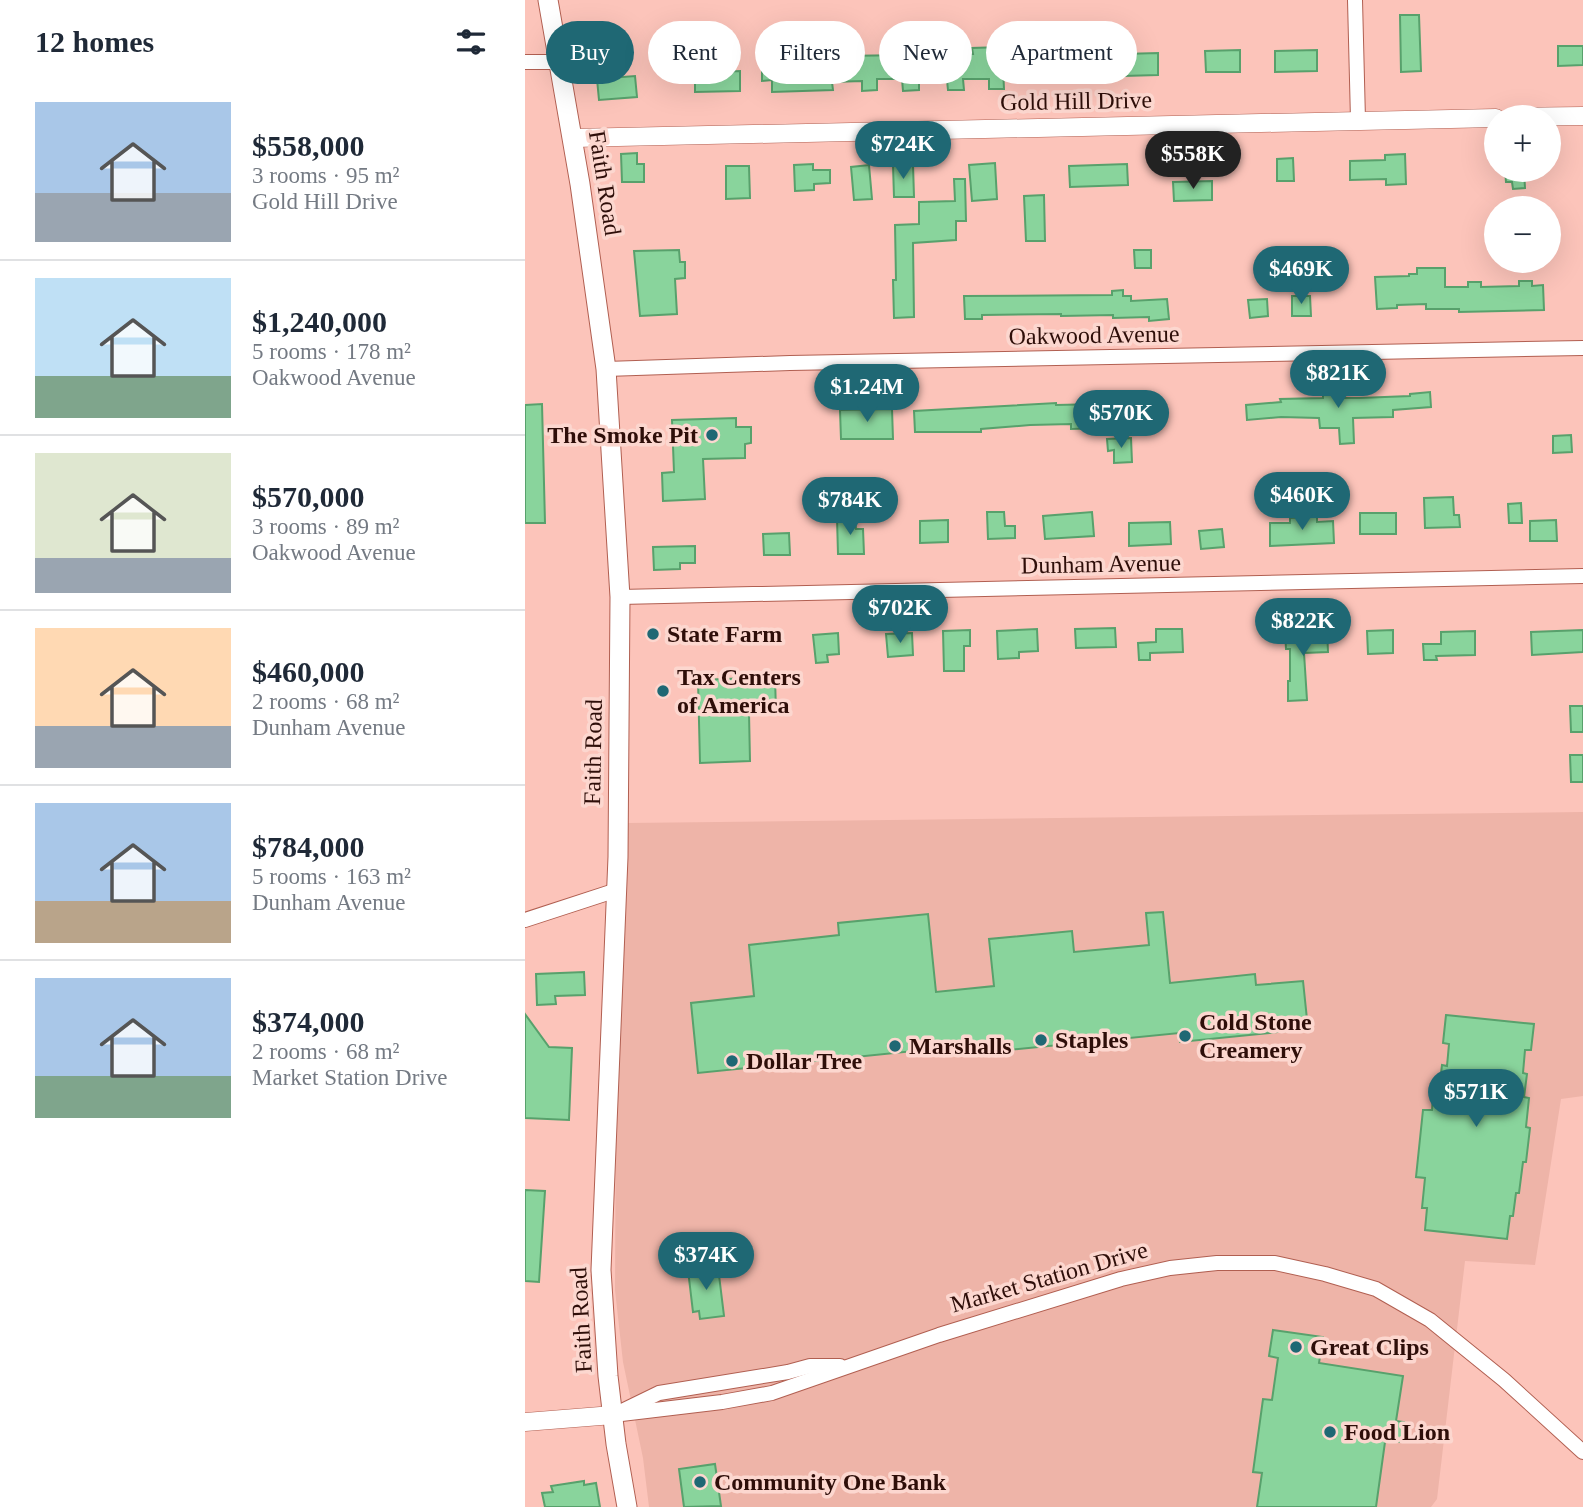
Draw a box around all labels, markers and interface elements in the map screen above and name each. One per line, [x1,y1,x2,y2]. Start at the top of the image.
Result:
chip: Buy [546,21,634,84]
chip: Rent [648,21,741,84]
chip: Filters [755,21,865,84]
chip: New [879,21,972,84]
chip: Apartment [986,21,1137,84]
icon: filters [452,23,490,61]
text: 12 homes [35,25,154,58]
street label: Gold Hill Drive [1000,87,1152,115]
map controls [1484,105,1561,273]
button: + [1484,105,1561,182]
pin: $724K [854,122,952,181]
text: $558,000 [252,129,365,162]
street label: Faith Road [584,129,626,237]
icon: home [91,130,175,214]
text: $724K [871,131,935,156]
pin: $558K [1144,132,1242,191]
text: $558K [1161,141,1225,166]
text: 3 rooms · 95 m² [252,163,399,188]
text: Gold Hill Drive [252,189,398,214]
button: − [1484,196,1561,273]
pin: $469K [1252,246,1350,306]
text: $469K [1269,256,1333,281]
text: $1,240,000 [252,305,387,338]
icon: home [91,306,175,390]
street label: Oakwood Avenue [1008,321,1180,349]
text: 5 rooms · 178 m² [252,339,411,364]
pin: $821K [1289,350,1387,410]
text: $821K [1306,360,1370,385]
pin: $1.24M [810,364,924,424]
text: Oakwood Avenue [252,365,416,390]
text: $1.24M [830,374,904,399]
pin: $570K [1072,391,1170,450]
text: $570K [1089,400,1153,425]
place label: The Smoke Pit [547,422,698,448]
marker: The Smoke Pit [704,427,720,443]
pin: $460K [1253,472,1351,532]
pin: $784K [801,477,899,537]
text: $570,000 [252,480,365,513]
icon: home [91,481,175,565]
text: $460K [1270,482,1334,507]
text: $784K [818,487,882,512]
text: 3 rooms · 89 m² [252,514,399,539]
text: Oakwood Avenue [252,540,416,565]
street label: Dunham Avenue [1021,550,1181,578]
pin: $702K [851,586,949,645]
text: $702K [868,595,932,620]
pin: $822K [1254,598,1352,658]
text: $822K [1271,608,1335,633]
place label: State Farm [667,621,782,647]
marker: State Farm [645,626,661,642]
text: $460,000 [252,655,365,688]
icon: home [91,656,175,740]
place label: Tax Centers of America [677,664,801,718]
marker: Tax Centers of America [655,683,671,699]
text: 2 rooms · 68 m² [252,689,399,714]
street label: Faith Road [579,699,607,805]
text: Dunham Avenue [252,715,406,740]
text: $784,000 [252,830,365,863]
icon: home [91,831,175,915]
text: 5 rooms · 163 m² [252,864,411,889]
text: Dunham Avenue [252,890,406,915]
text: $374,000 [252,1005,365,1038]
icon: home [91,1006,175,1090]
place label: Cold Stone Creamery [1199,1009,1312,1063]
place label: Staples [1055,1027,1128,1053]
marker: Cold Stone Creamery [1177,1028,1193,1044]
marker: Staples [1033,1032,1049,1048]
place label: Marshalls [909,1033,1012,1059]
marker: Marshalls [887,1038,903,1054]
text: 2 rooms · 68 m² [252,1039,399,1064]
place label: Dollar Tree [746,1048,863,1074]
marker: Dollar Tree [724,1053,740,1069]
text: Market Station Drive [252,1065,447,1090]
pin: $571K [1427,1070,1525,1129]
text: $571K [1444,1079,1508,1104]
pin: $374K [657,1232,755,1292]
street label: Market Station Drive [947,1236,1151,1318]
text: $374K [674,1242,738,1267]
street label: Faith Road [565,1266,597,1374]
place label: Great Clips [1310,1334,1429,1360]
marker: Great Clips [1288,1339,1304,1355]
place label: Food Lion [1344,1419,1450,1445]
marker: Food Lion [1322,1424,1338,1440]
place label: Community One Bank [714,1469,947,1495]
marker: Community One Bank [692,1474,708,1490]

